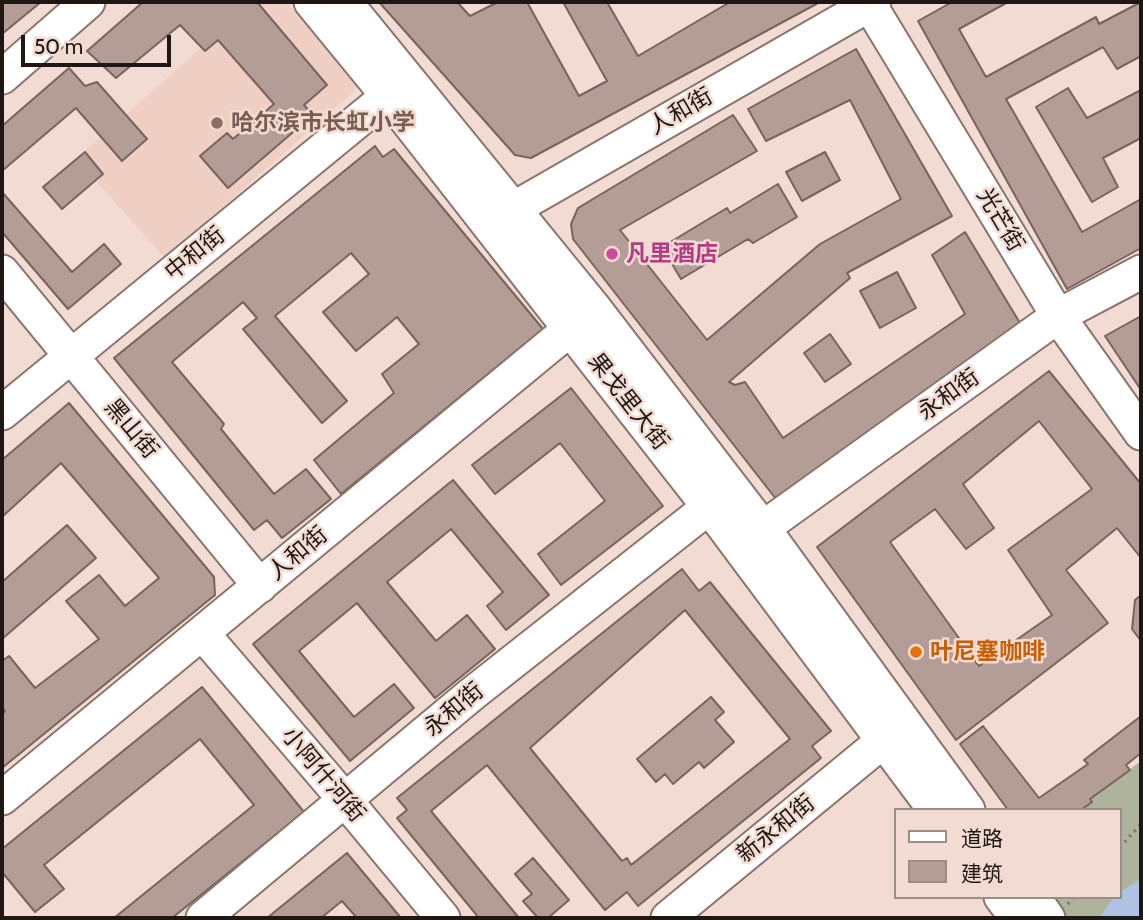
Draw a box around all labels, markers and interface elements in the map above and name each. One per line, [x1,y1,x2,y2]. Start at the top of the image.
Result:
scale bar [24,21,175,65]
text: 50 m [34,34,83,59]
street label: 人和街 [644,83,718,141]
place label: 哈尔滨市长虹小学 [231,109,415,137]
marker: 哈尔滨市长虹小学 [209,115,225,131]
street label: 光芒街 [970,183,1030,257]
street label: 中和街 [160,222,230,286]
place label: 凡里酒店 [626,240,718,268]
marker: 凡里酒店 [604,246,620,262]
street label: 果戈里大街 [582,348,674,456]
street label: 永和街 [913,364,985,426]
street label: 黑山街 [98,394,164,464]
street label: 人和街 [263,521,333,587]
place label: 叶尼塞咖啡 [930,638,1045,666]
marker: 叶尼塞咖啡 [908,644,924,660]
street label: 永和街 [419,677,489,743]
street label: 小阿什河街 [275,722,371,828]
street label: 新永和街 [732,789,820,869]
legend [894,808,1122,899]
text: 道路 [961,826,1003,851]
text: 建筑 [961,861,1003,886]

